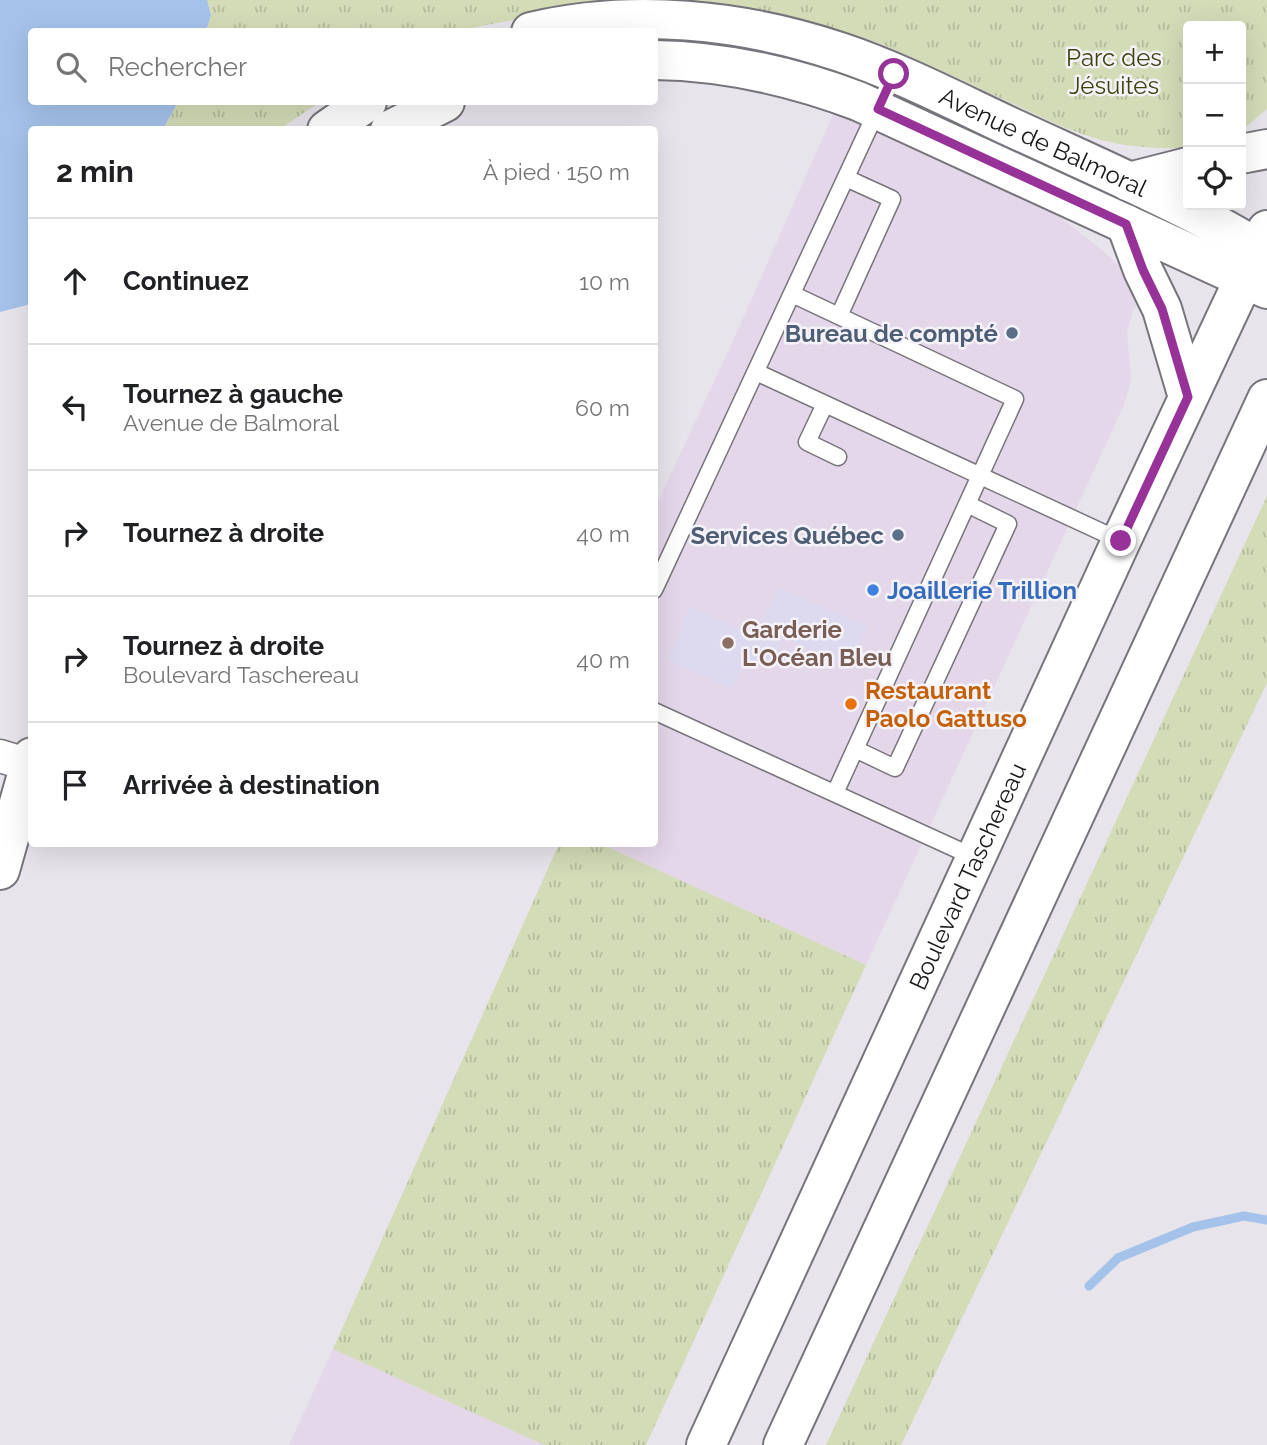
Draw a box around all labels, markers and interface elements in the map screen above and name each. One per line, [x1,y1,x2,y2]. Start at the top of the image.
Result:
map controls [1183,21,1246,210]
button: + [1183,21,1246,84]
search box [28,28,658,105]
park label: Parc des Jésuites [1066,43,1162,100]
icon: search [52,48,90,86]
text: Rechercher [108,52,247,82]
route start [878,58,909,89]
street label: Avenue de Balmoral [935,81,1152,202]
button: − [1183,84,1246,147]
button: locate [1183,147,1246,210]
text: 2 min [56,154,134,189]
text: À pied · 150 m [483,158,630,185]
icon: ahead [56,262,94,300]
text: Continuez [123,266,249,296]
text: 10 m [579,268,630,295]
place label: Bureau de compté [785,319,998,348]
marker: Bureau de compté [1004,325,1020,341]
text: Tournez à gauche [123,379,343,409]
icon: left [56,388,94,426]
text: 60 m [575,394,630,421]
text: Avenue de Balmoral [123,409,339,436]
icon: right [56,514,94,552]
text: Tournez à droite [123,518,324,548]
text: 40 m [576,520,630,547]
place label: Services Québec [690,521,884,550]
route end [1105,525,1136,556]
marker: Services Québec [890,527,906,543]
place label: Joaillerie Trillion [887,576,1077,605]
marker: Joaillerie Trillion [865,582,881,598]
place label: Garderie L'Océan Bleu [742,615,892,672]
text: Tournez à droite [123,631,324,661]
marker: Garderie L'Océan Bleu [720,635,736,651]
icon: right [56,640,94,678]
text: 40 m [576,646,630,673]
text: Boulevard Taschereau [123,661,359,688]
place label: Restaurant Paolo Gattuso [865,676,1027,733]
marker: Restaurant Paolo Gattuso [843,696,859,712]
street label: Boulevard Taschereau [903,758,1032,994]
icon: arrive [56,766,94,804]
text: Arrivée à destination [123,770,380,800]

